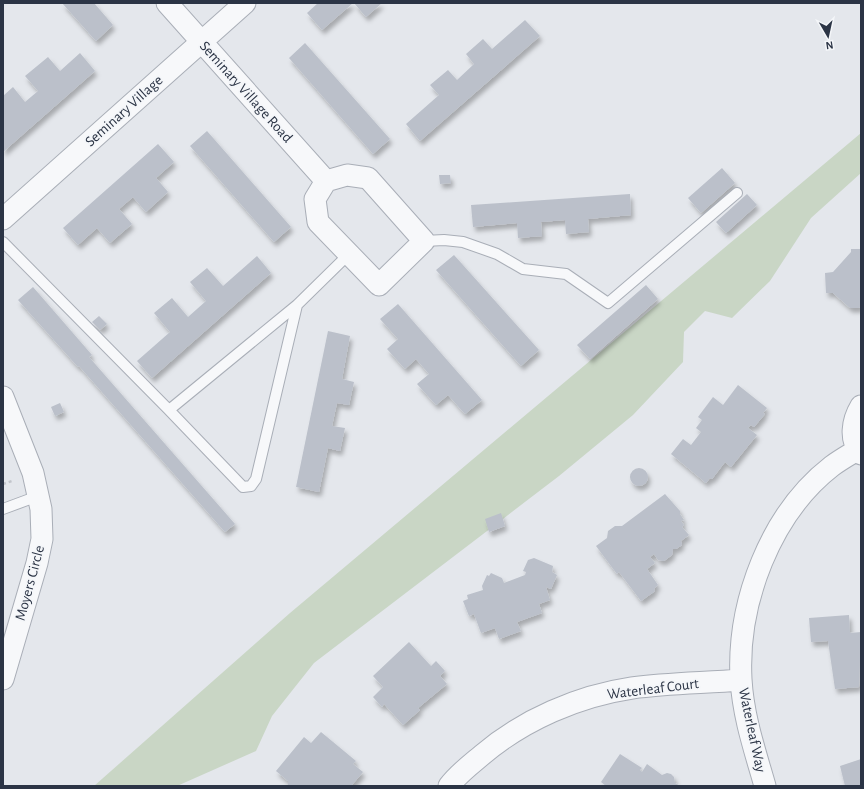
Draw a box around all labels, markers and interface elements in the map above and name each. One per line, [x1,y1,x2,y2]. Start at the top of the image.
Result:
north arrow [808,16,848,56]
street label: Seminary Village Road [197,38,295,146]
text: N [825,39,834,51]
street label: Seminary Village [82,72,166,149]
street label: Moyers Circle [13,544,47,622]
street label: Waterleaf Court [606,676,700,702]
street label: Waterleaf Way [736,686,768,774]

